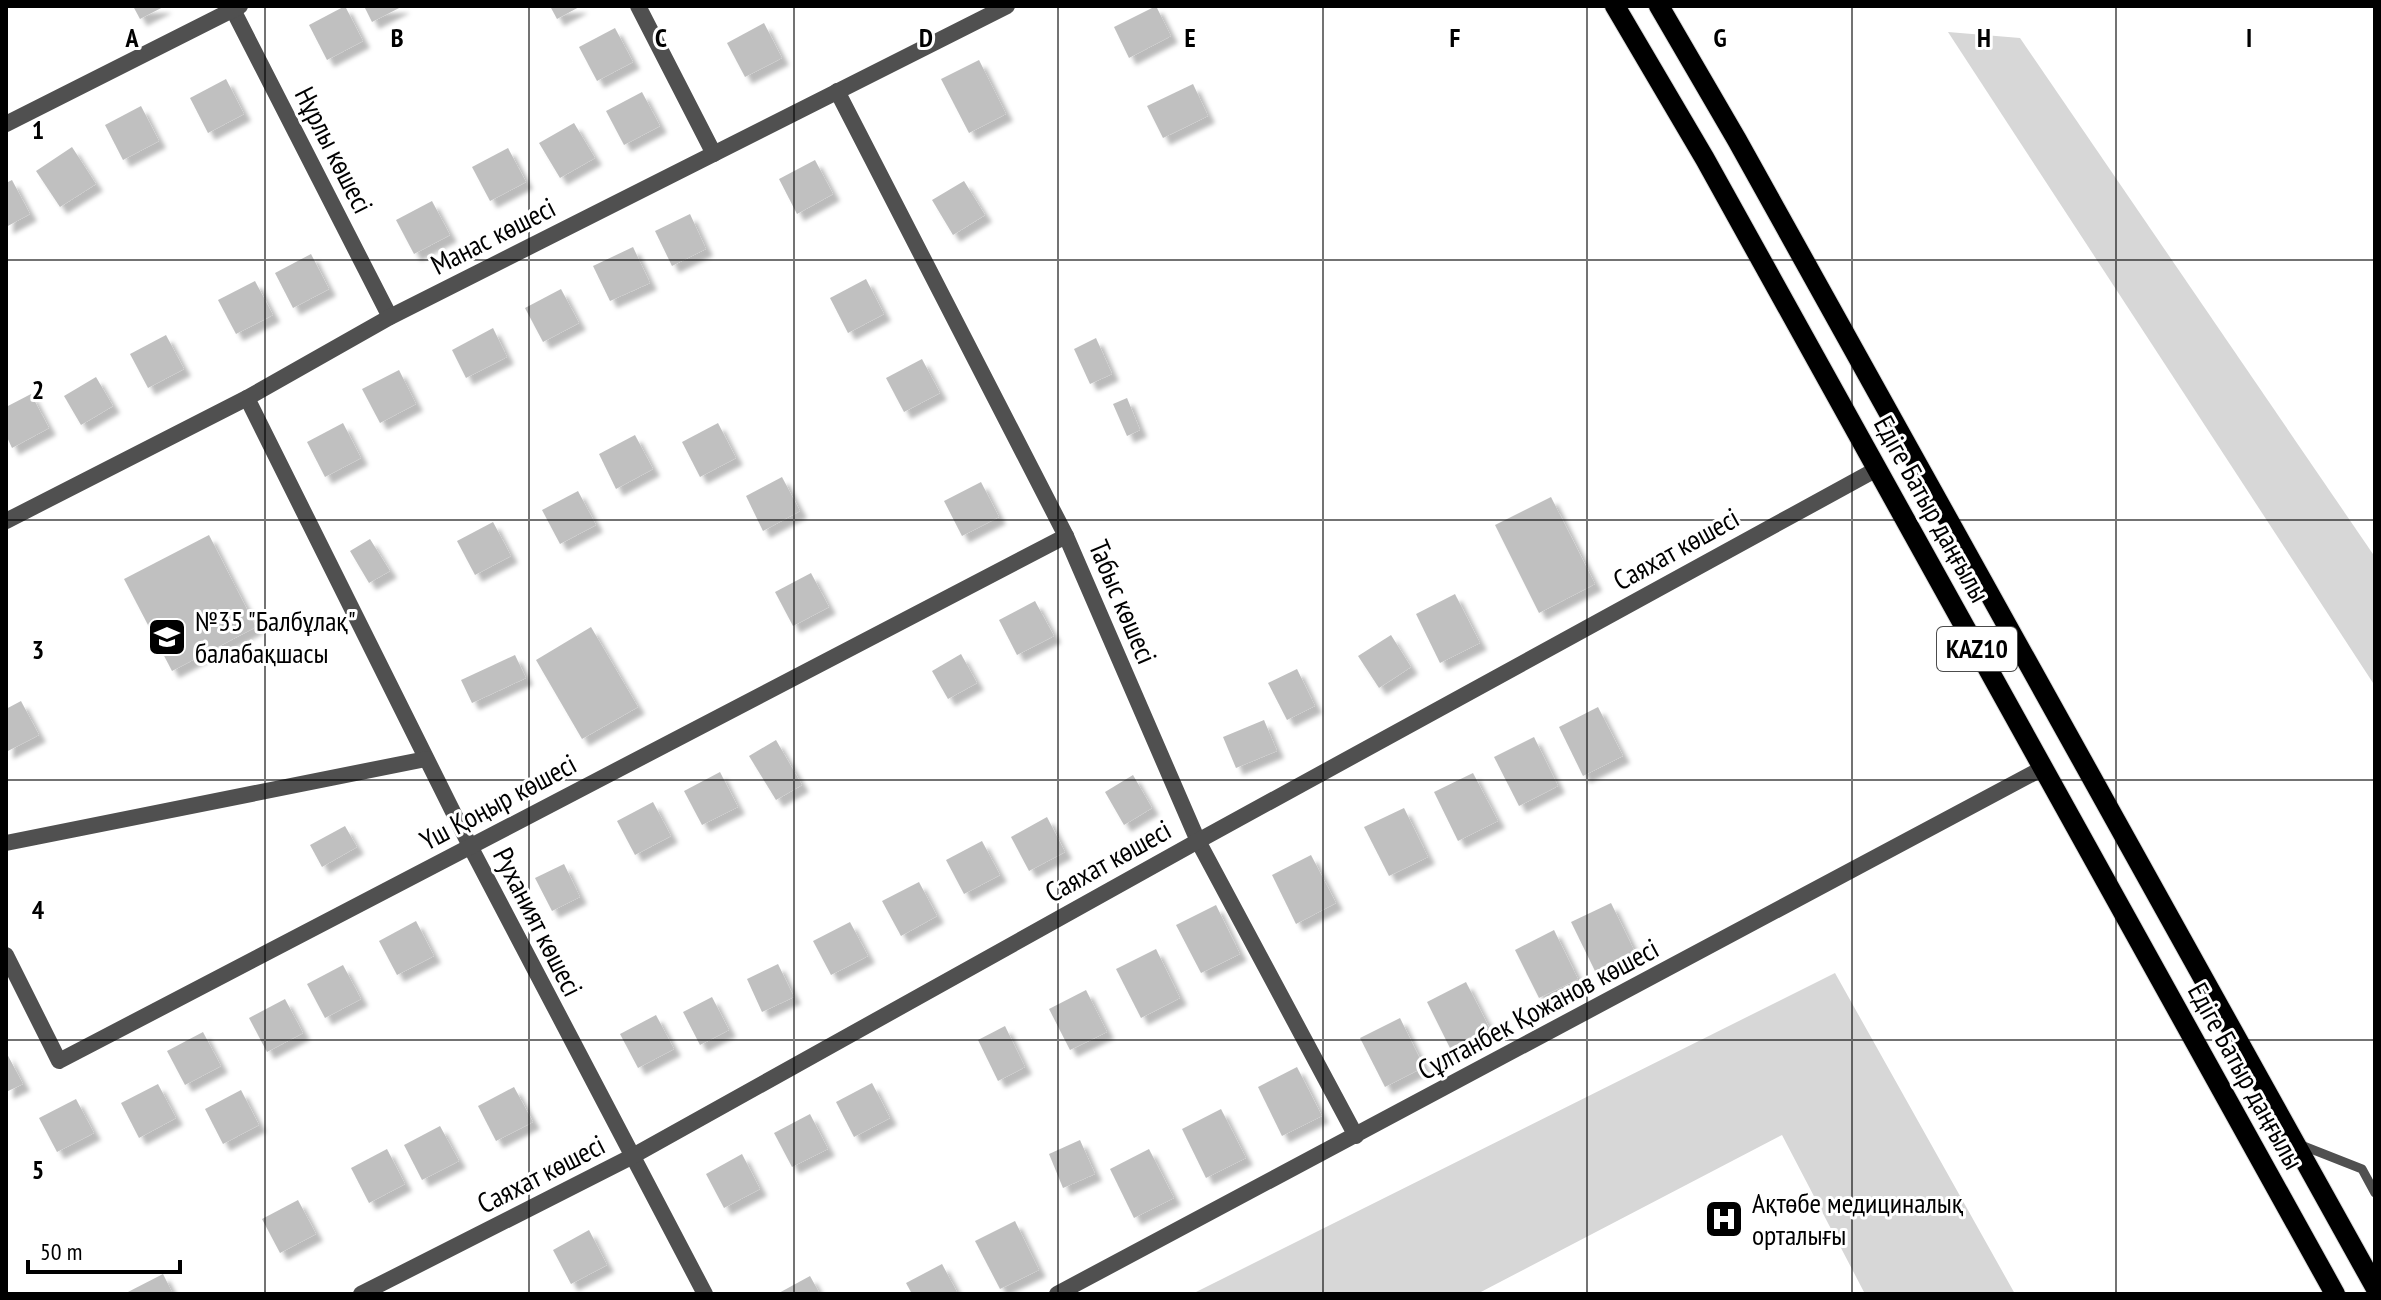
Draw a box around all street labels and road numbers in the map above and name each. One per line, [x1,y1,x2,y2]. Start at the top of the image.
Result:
street label: Нұрлы көшесі [287,80,382,219]
street label: Манас көшесі [424,188,561,283]
street label: Едіге Батыр даңғылы [1866,409,1999,609]
street label: Саяхат көшесі [1606,499,1745,598]
street label: Табыс көшесі [1081,534,1166,669]
road number: KAZ10 [1937,627,2017,671]
street label: Үш Қоңыр көшесі [413,745,582,858]
street label: Саяхат көшесі [1038,811,1177,910]
street label: Руханият көшесі [485,841,592,1002]
street label: Сұлтанбек Қожанов көшесі [1411,929,1665,1088]
street label: Едіге Батыр даңғылы [2180,976,2313,1176]
street label: Саяхат көшесі [471,1126,611,1221]

